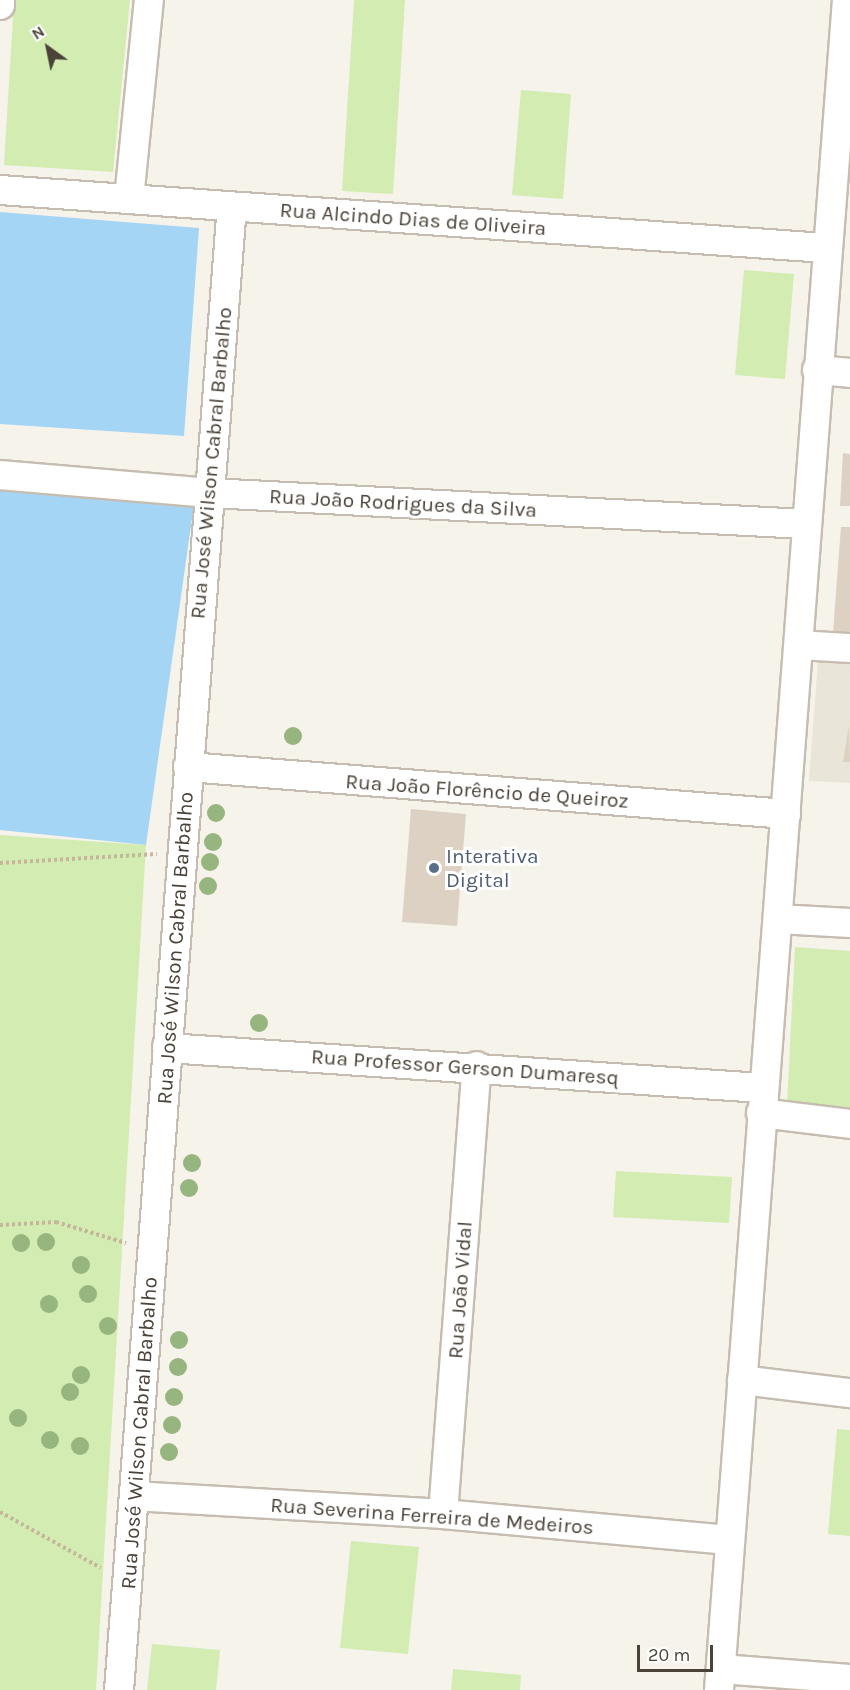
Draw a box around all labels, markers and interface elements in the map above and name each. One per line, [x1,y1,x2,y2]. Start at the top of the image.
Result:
north arrow [18,18,78,78]
text: N [28,21,48,44]
street label: Rua Alcindo Dias de Oliveira [279,197,547,241]
street label: Rua José Wilson Cabral Barbalho [185,306,237,620]
street label: Rua João Rodrigues da Silva [269,483,537,523]
street label: Rua João Florêncio de Queiroz [345,769,629,813]
street label: Rua José Wilson Cabral Barbalho [152,791,198,1105]
place label: Interativa Digital [446,843,539,893]
marker: Interativa Digital [427,861,441,875]
street label: Rua Professor Gerson Dumaresq [310,1044,620,1090]
street label: Rua João Vidal [443,1220,477,1360]
street label: Rua José Wilson Cabral Barbalho [116,1276,162,1590]
street label: Rua Severina Ferreira de Medeiros [270,1492,594,1540]
scale bar [640,1633,716,1671]
text: 20 m [648,1644,690,1666]

